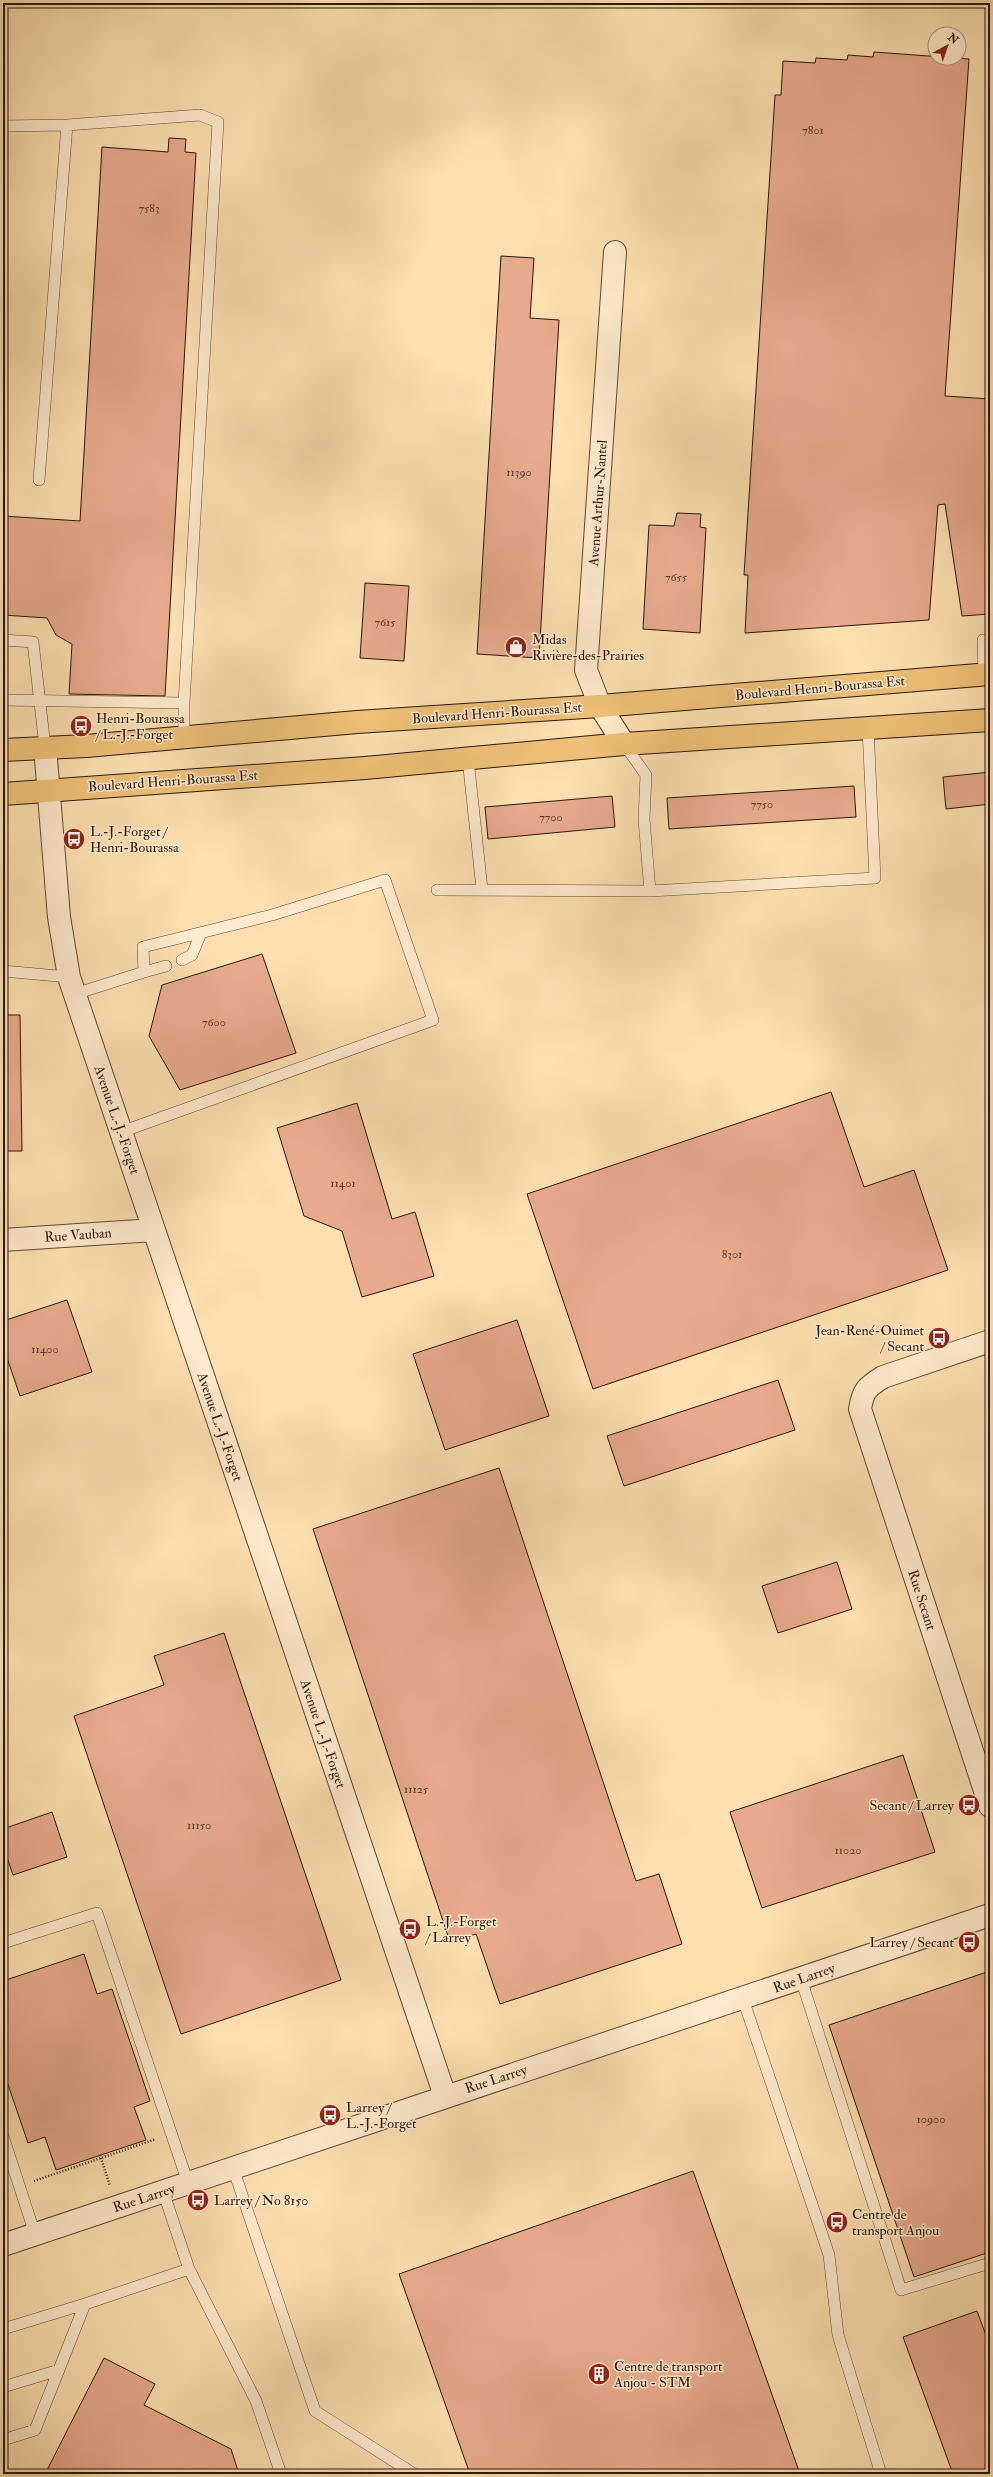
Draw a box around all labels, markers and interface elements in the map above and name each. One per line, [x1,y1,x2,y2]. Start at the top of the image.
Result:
north arrow [927,26,967,66]
text: N [944,30,962,48]
house number: 7801 [802,123,824,138]
house number: 7583 [138,201,160,216]
street label: Avenue Arthur-Nantel [585,439,611,568]
house number: 11390 [506,465,532,480]
house number: 7655 [665,570,688,585]
house number: 7615 [374,615,396,630]
place label: Midas Rivière-des-Prairies [532,631,644,664]
shop icon: Midas Rivière-des-Prairies [503,634,529,660]
street label: Boulevard Henri-Bourassa Est [734,672,906,704]
street label: Boulevard Henri-Bourassa Est [411,699,583,727]
place label: Henri-Bourassa / L.-J.-Forget [95,710,185,743]
bus stop icon: Henri-Bourassa / L.-J.-Forget [68,713,94,739]
street label: Boulevard Henri-Bourassa Est [87,767,259,795]
house number: 7750 [751,797,773,812]
house number: 7700 [539,810,563,825]
place label: L.-J.-Forget / Henri-Bourassa [90,823,179,856]
bus stop icon: L.-J.-Forget / Henri-Bourassa [61,826,87,852]
house number: 7600 [202,1015,226,1030]
street label: Avenue L.-J.-Forget [90,1062,144,1177]
house number: 11401 [330,1176,356,1191]
street label: Rue Vauban [44,1224,112,1246]
house number: 8301 [722,1247,742,1262]
place label: Jean-René-Ouimet / Secant [815,1322,924,1355]
bus stop icon: Jean-René-Ouimet / Secant [926,1325,952,1351]
house number: 11400 [31,1342,59,1357]
street label: Avenue L.-J.-Forget [193,1369,247,1484]
street label: Rue Secant [904,1568,940,1633]
street label: Avenue L.-J.-Forget [296,1676,350,1791]
house number: 11125 [404,1782,429,1797]
bus stop icon: Secant / Larrey [956,1792,982,1818]
place label: Secant / Larrey [869,1797,955,1815]
house number: 11150 [187,1818,211,1833]
house number: 11020 [835,1843,861,1858]
place label: L.-J.-Forget / Larrey [425,1913,497,1947]
bus stop icon: L.-J.-Forget / Larrey [397,1916,423,1942]
bus stop icon: Larrey / Secant [956,1929,982,1955]
place label: Larrey / Secant [869,1934,954,1952]
street label: Rue Larrey [771,1959,838,1997]
street label: Rue Larrey [463,2061,530,2098]
place label: Larrey / L.-J.-Forget [346,2099,417,2132]
bus stop icon: Larrey / L.-J.-Forget [317,2102,343,2128]
house number: 10900 [917,2112,945,2127]
street label: Rue Larrey [111,2180,178,2217]
bus stop icon: Larrey / No 8150 [185,2187,211,2213]
place label: Larrey / No 8150 [214,2192,308,2210]
place label: Centre de transport Anjou [852,2206,939,2240]
bus stop icon: Centre de transport Anjou [824,2209,850,2235]
place label: Centre de transport Anjou - STM [613,2358,723,2391]
building icon: Centre de transport Anjou - STM [586,2361,612,2387]

